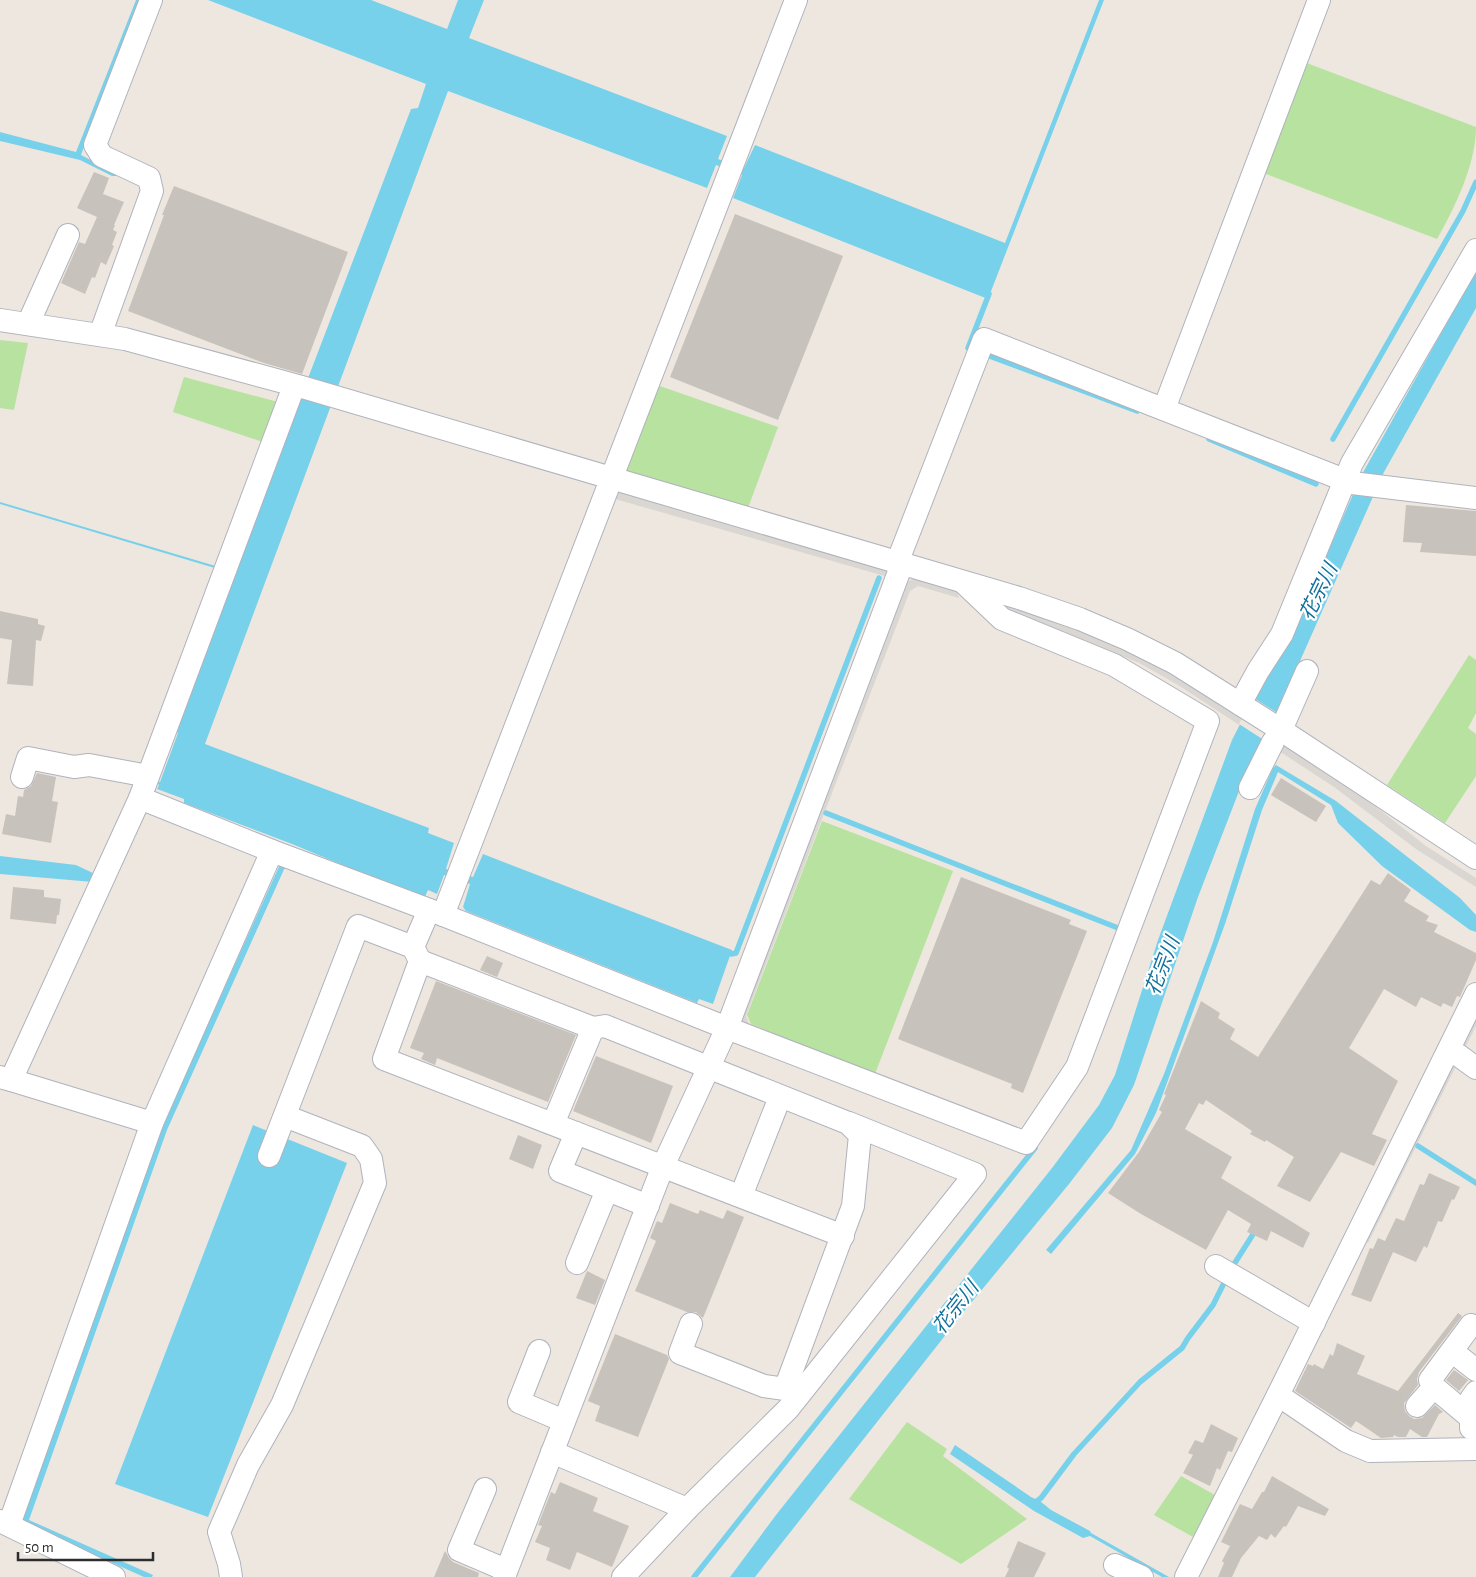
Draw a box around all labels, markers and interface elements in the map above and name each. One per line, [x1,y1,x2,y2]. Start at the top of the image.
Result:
water label: 花宗川 [1296,558,1342,623]
water label: 花宗川 [1142,932,1184,998]
water label: 花宗川 [929,1276,984,1338]
scale bar [18,1530,152,1562]
text: 50 m [25,1540,54,1555]

